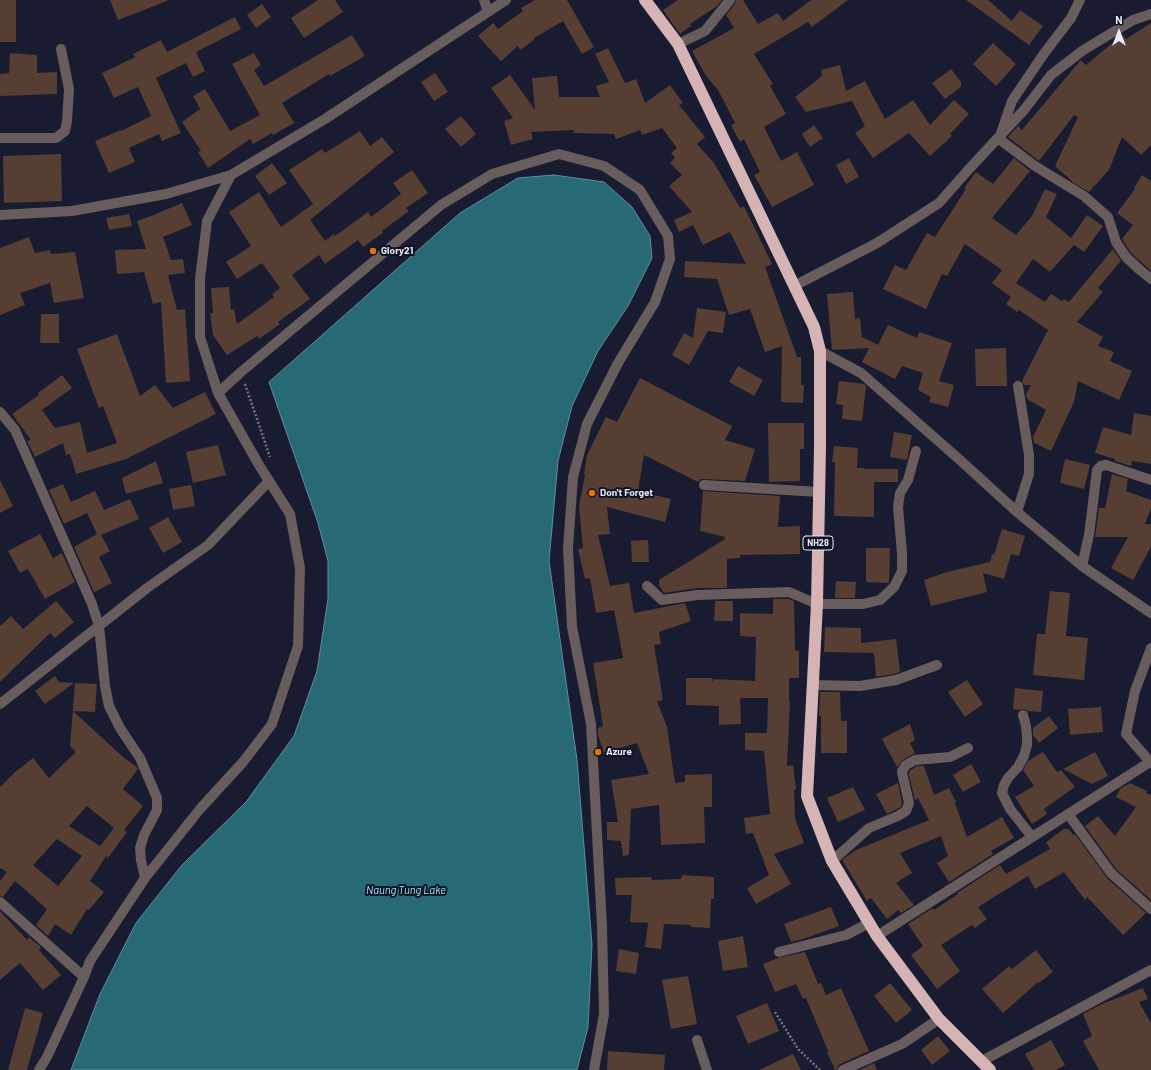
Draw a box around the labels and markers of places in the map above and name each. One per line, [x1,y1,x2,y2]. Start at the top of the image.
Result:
place label: Glory21 [381,245,413,257]
marker: Glory21 [368,246,378,256]
place label: Don't Forget [600,487,653,499]
marker: Don't Forget [587,488,597,498]
place label: Azure [606,746,632,758]
marker: Azure [593,747,603,757]

